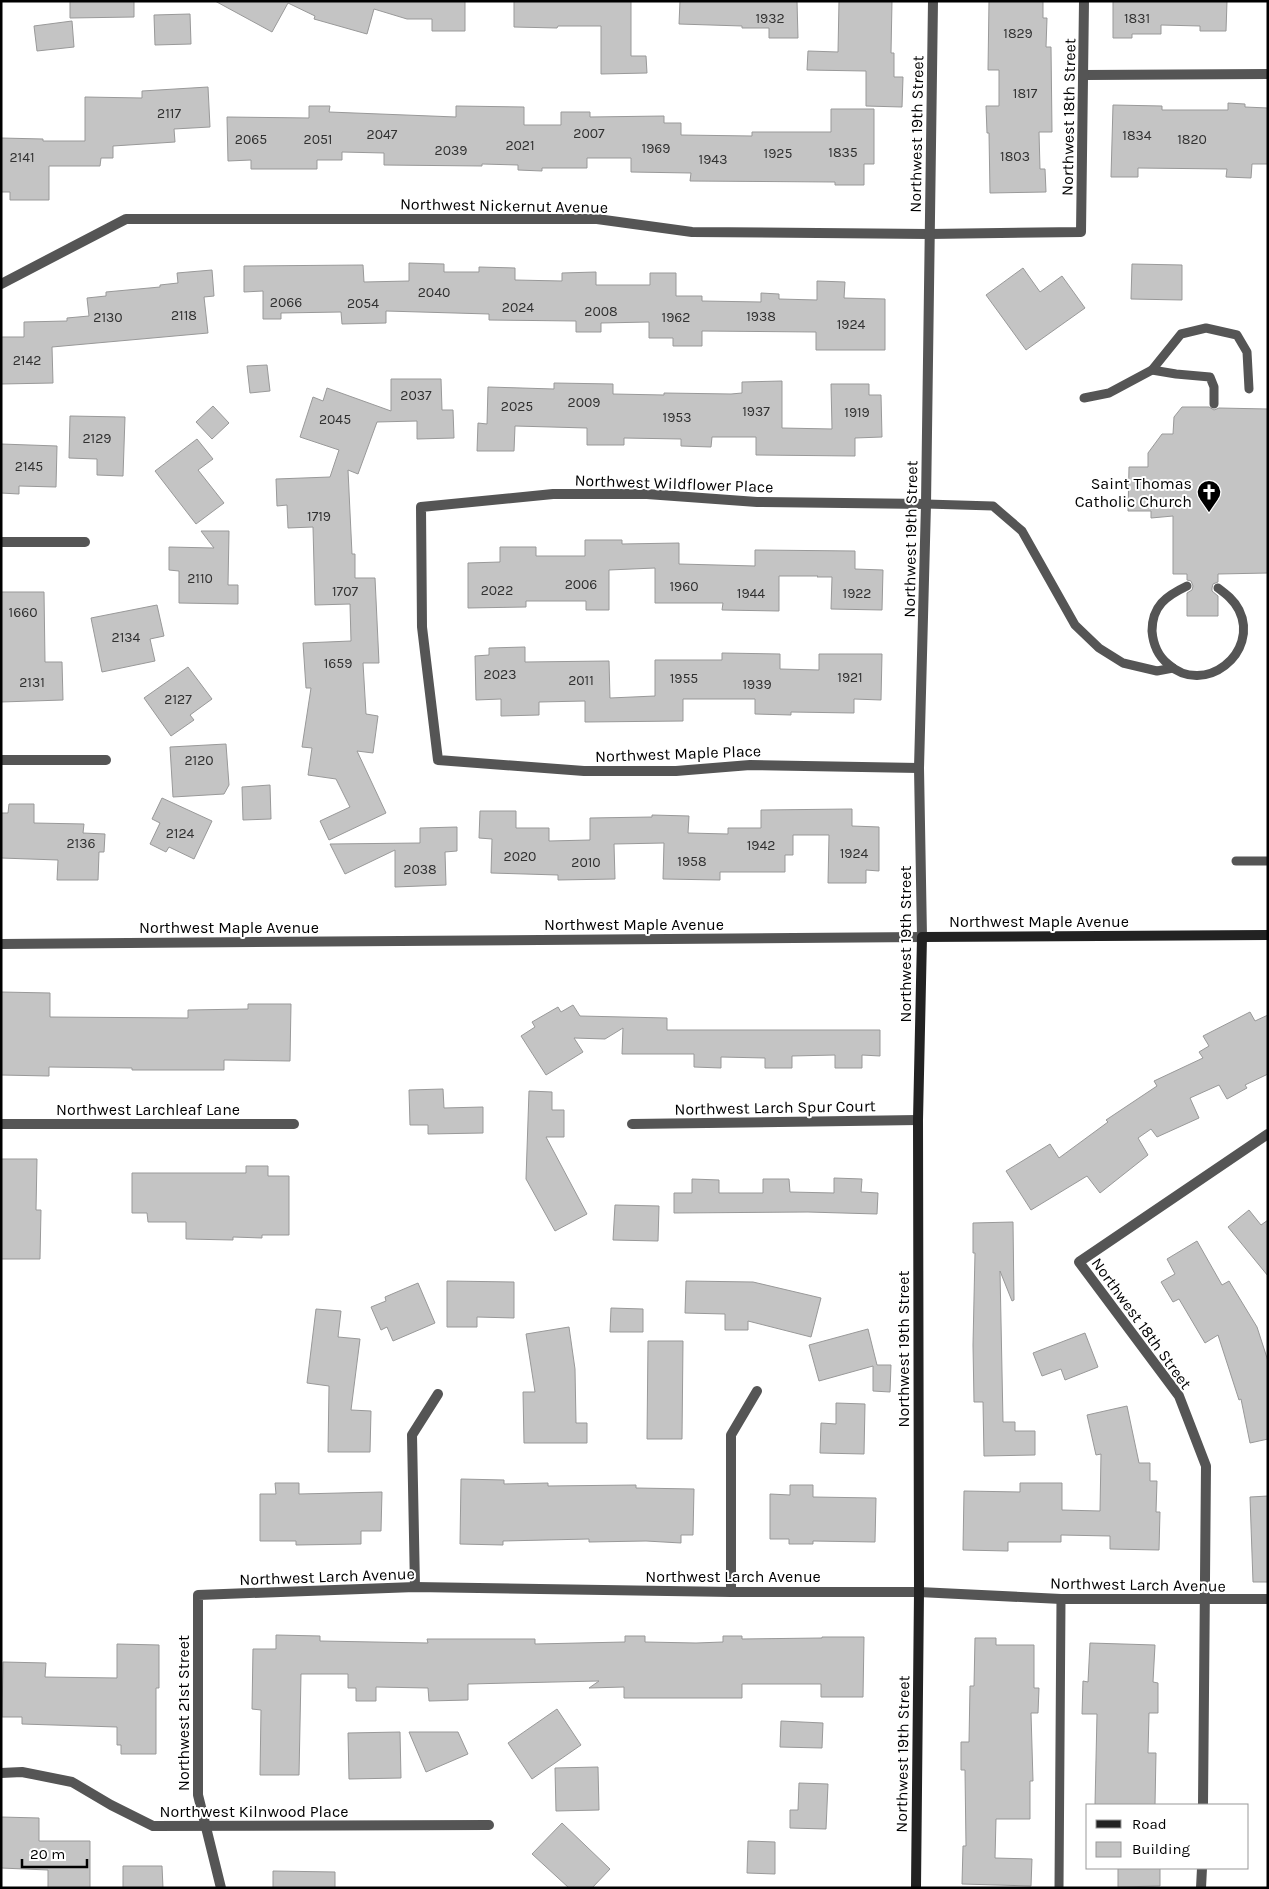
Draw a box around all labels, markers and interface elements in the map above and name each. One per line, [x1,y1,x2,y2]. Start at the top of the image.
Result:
house number: 1932 [755,10,785,27]
house number: 1831 [1124,10,1150,27]
house number: 1829 [1003,25,1033,42]
street label: Northwest 18th Street [1058,38,1079,196]
street label: Northwest 19th Street [906,55,927,213]
house number: 1817 [1013,85,1038,102]
house number: 2117 [157,105,181,122]
house number: 2007 [573,125,605,142]
house number: 2047 [367,126,398,143]
house number: 1834 [1122,127,1152,144]
house number: 2065 [235,131,267,148]
house number: 2051 [304,131,332,148]
house number: 1820 [1177,131,1207,148]
house number: 2021 [505,137,535,154]
house number: 1969 [642,140,670,157]
house number: 2039 [435,142,467,159]
house number: 1835 [828,144,858,161]
house number: 1925 [764,145,792,162]
house number: 1803 [1000,148,1030,165]
house number: 2141 [9,149,35,166]
house number: 1943 [699,151,727,168]
street label: Northwest Nickernut Avenue [400,194,608,217]
house number: 2040 [418,284,450,301]
house number: 2066 [270,294,302,311]
house number: 2054 [347,295,379,312]
house number: 2024 [502,299,534,316]
house number: 2008 [584,303,618,320]
house number: 2118 [171,307,197,324]
house number: 1938 [746,308,776,325]
house number: 2130 [93,309,123,326]
house number: 1962 [662,309,690,326]
house number: 1924 [837,316,866,333]
house number: 2142 [13,352,41,369]
house number: 2037 [400,387,432,404]
house number: 2009 [568,394,600,411]
house number: 2025 [501,398,533,415]
house number: 1937 [742,403,770,420]
house number: 1919 [844,404,870,421]
house number: 1953 [663,409,691,426]
house number: 2045 [319,411,351,428]
house number: 2129 [83,430,111,447]
house number: 2145 [15,458,43,475]
street label: Northwest 19th Street [900,460,921,618]
street label: Northwest Wildflower Place [574,471,774,496]
place label: Saint Thomas Catholic Church [1075,474,1192,511]
church icon: Saint Thomas Catholic Church [1196,479,1222,513]
house number: 1719 [307,508,331,525]
house number: 2110 [187,570,213,587]
house number: 2006 [565,576,597,593]
house number: 1960 [669,578,699,595]
house number: 2022 [481,582,513,599]
house number: 1707 [332,583,358,600]
house number: 1944 [737,585,765,602]
house number: 1922 [843,585,871,602]
house number: 1660 [9,604,37,621]
house number: 2134 [112,629,141,646]
house number: 1659 [324,655,352,672]
house number: 2023 [484,666,516,683]
house number: 1921 [837,669,863,686]
house number: 1955 [670,670,698,687]
house number: 2011 [568,672,594,689]
house number: 2131 [19,674,45,691]
house number: 1939 [742,676,772,693]
house number: 2127 [164,691,192,708]
street label: Northwest Maple Place [595,741,761,766]
house number: 2120 [184,752,214,769]
house number: 2124 [166,825,195,842]
house number: 2136 [66,835,96,852]
house number: 1942 [747,837,775,854]
house number: 1924 [840,845,869,862]
house number: 2020 [504,848,536,865]
house number: 1958 [677,853,707,870]
house number: 2010 [571,854,601,871]
house number: 2038 [403,861,437,878]
street label: Northwest 19th Street [896,865,915,1023]
street label: Northwest Maple Avenue [949,912,1129,931]
street label: Northwest Maple Avenue [544,915,724,934]
street label: Northwest Maple Avenue [139,918,319,937]
street label: Northwest Larch Spur Court [674,1096,876,1119]
street label: Northwest Larchleaf Lane [56,1100,240,1119]
street label: Northwest 18th Street [1088,1254,1196,1393]
street label: Northwest 19th Street [894,1270,913,1428]
street label: Northwest Larch Avenue [239,1564,415,1589]
street label: Northwest Larch Avenue [645,1567,821,1586]
street label: Northwest Larch Avenue [1050,1573,1226,1596]
street label: Northwest 21st Street [174,1635,193,1791]
street label: Northwest 19th Street [892,1675,913,1833]
street label: Northwest Kilnwood Place [160,1802,348,1821]
legend [1086,1804,1249,1869]
text: Road [1132,1815,1167,1833]
scale bar [22,1836,88,1868]
text: Building [1132,1840,1190,1858]
text: 20 m [30,1845,65,1863]

